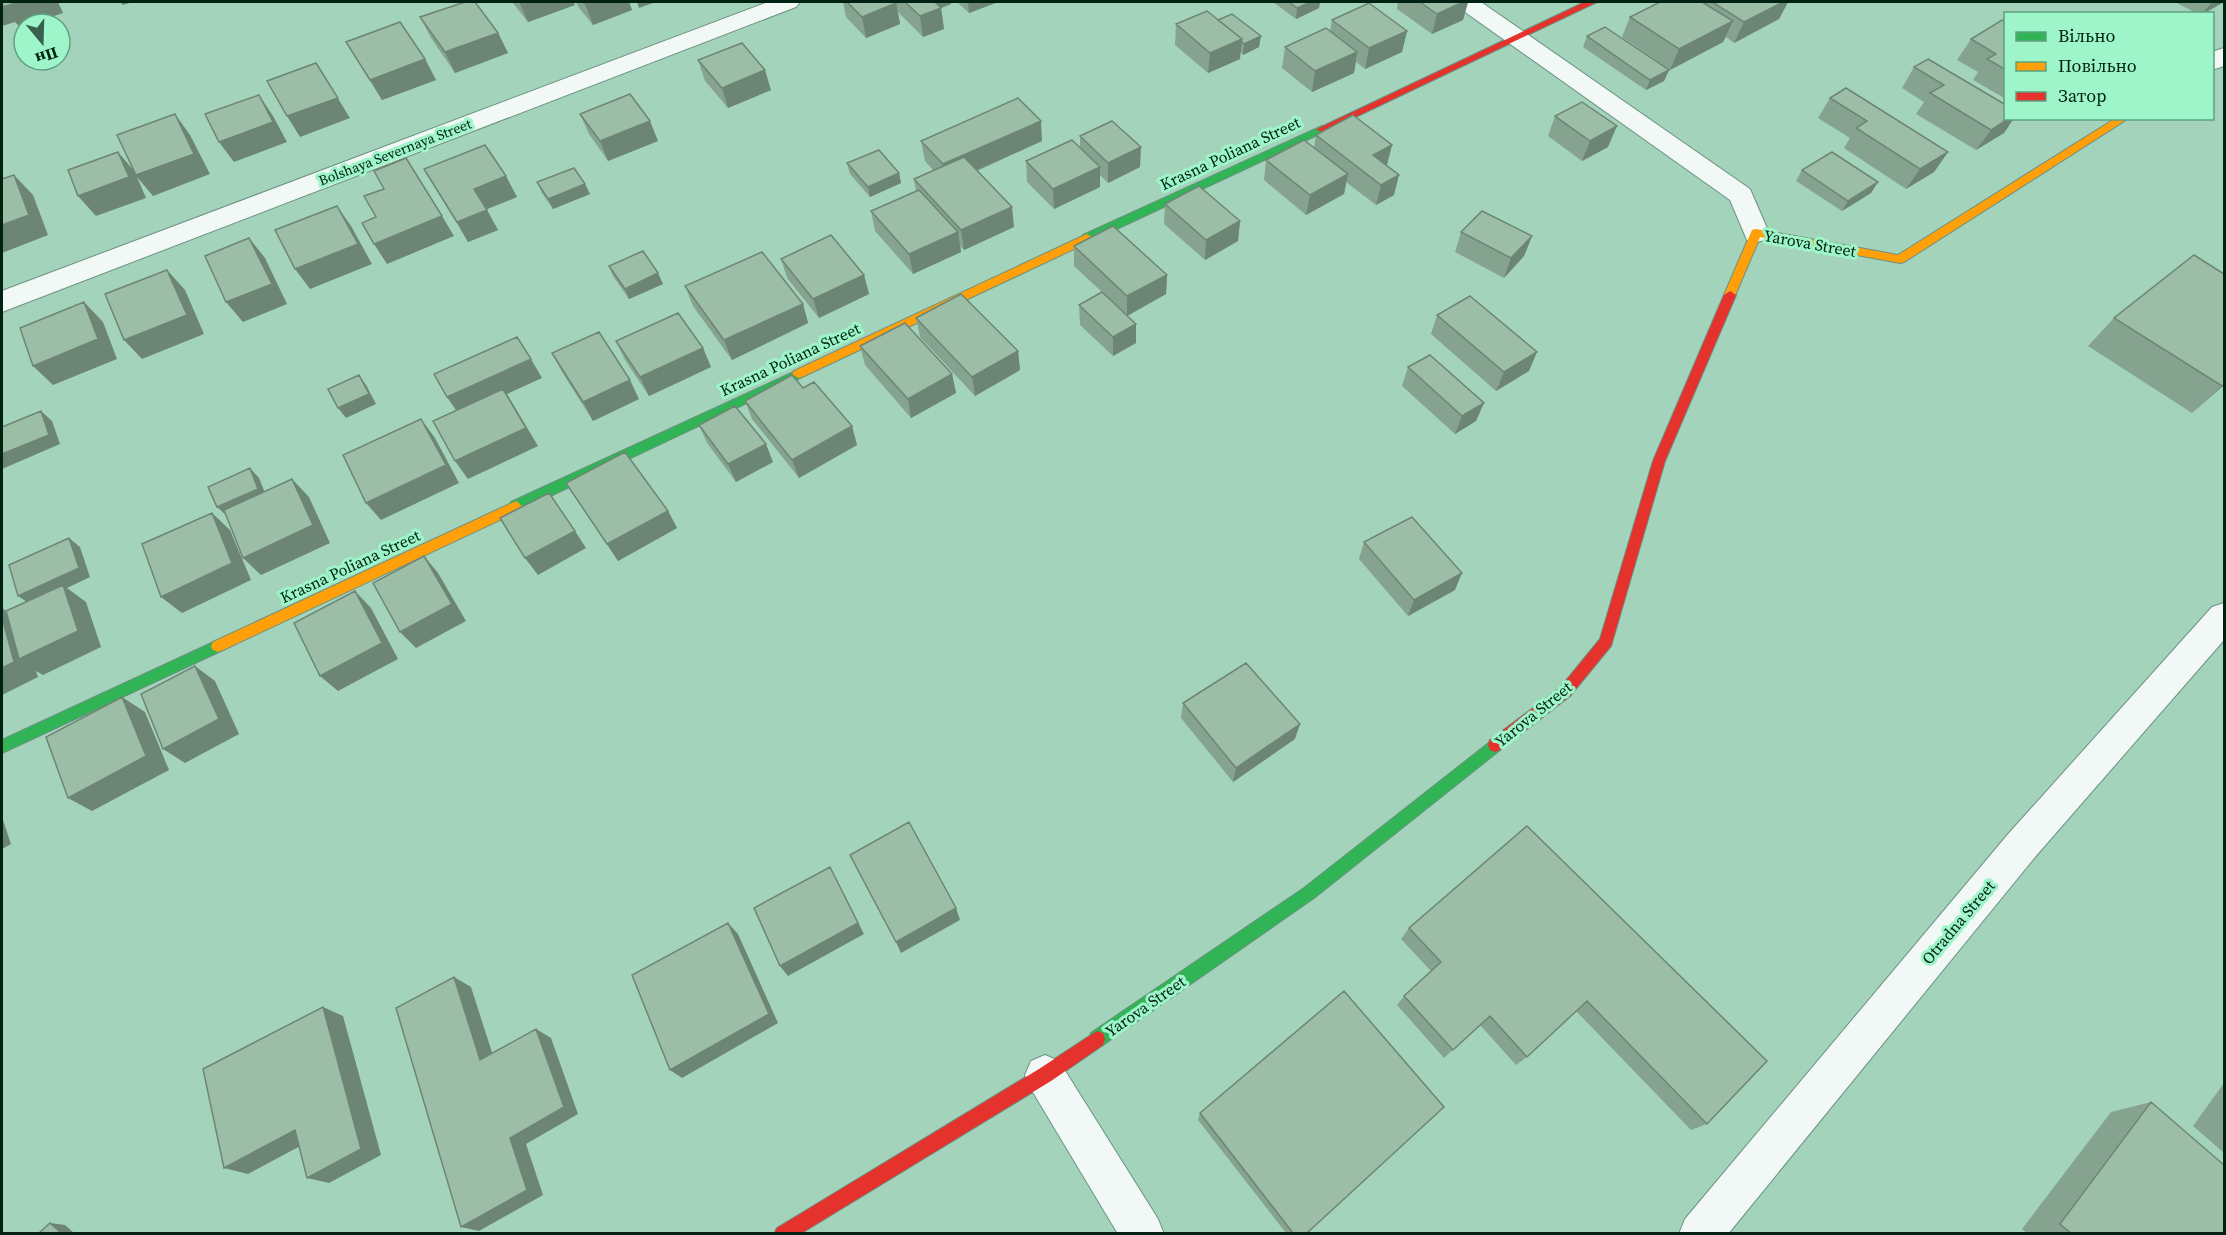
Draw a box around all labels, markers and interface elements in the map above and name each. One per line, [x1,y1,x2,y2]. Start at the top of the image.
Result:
north arrow [12,12,72,72]
legend [2004,12,2214,120]
text: Вільно [2058,23,2115,48]
text: Пн [33,42,61,70]
text: Повільно [2058,53,2137,78]
text: Затор [2058,83,2106,108]
street label: Krasna Poliana Street [1156,111,1304,195]
street label: Bolshaya Severnaya Street [316,113,475,190]
street label: Yarova Street [1762,224,1859,262]
street label: Krasna Poliana Street [716,317,864,401]
street label: Krasna Poliana Street [276,524,424,608]
street label: Yarova Street [1490,676,1577,752]
street label: Otradna Street [1916,875,2000,969]
street label: Yarova Street [1100,970,1190,1042]

